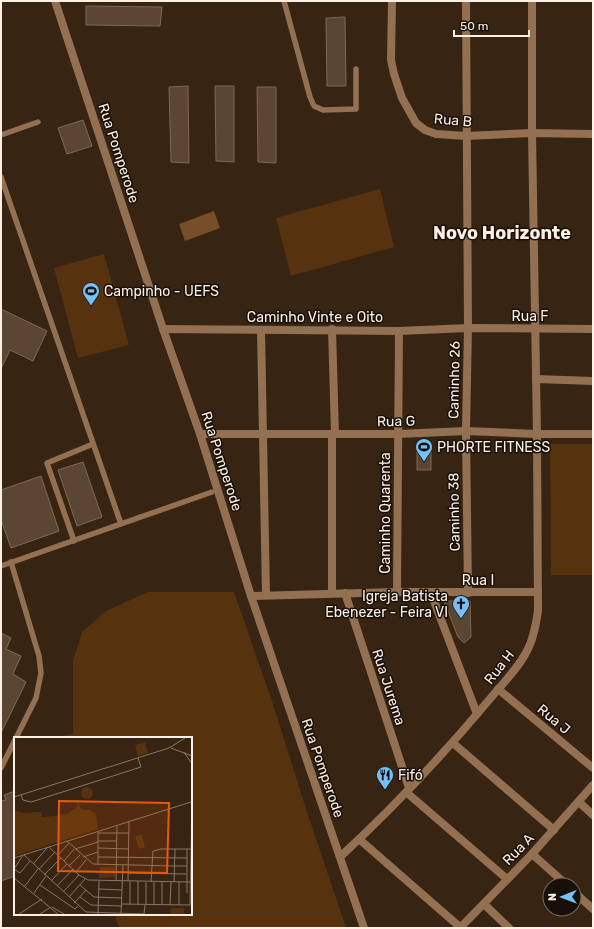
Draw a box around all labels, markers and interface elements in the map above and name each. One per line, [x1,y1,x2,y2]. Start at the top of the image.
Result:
scale bar [454,12,529,38]
text: 50 m [460,19,488,33]
street label: Rua Pomperode [94,101,143,205]
street label: Rua B [433,110,473,131]
district label: Novo Horizonte [433,222,571,244]
sports icon: Campinho - UEFS [81,281,101,306]
place label: Campinho - UEFS [104,283,219,300]
street label: Rua F [512,308,548,325]
street label: Caminho Vinte e Oito [247,309,383,326]
street label: Caminho 26 [445,341,464,419]
street label: Rua Pomperode [197,409,246,513]
street label: Rua G [377,413,415,430]
sports icon: PHORTE FITNESS [414,437,434,462]
place label: PHORTE FITNESS [437,439,551,456]
street label: Caminho Quarenta [377,452,394,574]
street label: Caminho 38 [445,472,464,551]
street label: Rua I [462,572,494,589]
place label: Igreja Batista Ebenezer - Feira VI [325,588,448,621]
church icon: Igreja Batista Ebenezer - Feira VI [451,594,471,619]
street label: Rua Jurema [368,647,409,727]
street label: Rua H [481,647,518,688]
street label: Rua J [534,701,574,738]
street label: Rua Pomperode [298,716,347,820]
inset map [14,737,192,915]
restaurant icon: Fifó [375,765,395,790]
place label: Fifó [398,767,423,784]
street label: Rua A [499,829,538,869]
north arrow [542,877,582,917]
text: N [546,893,559,901]

